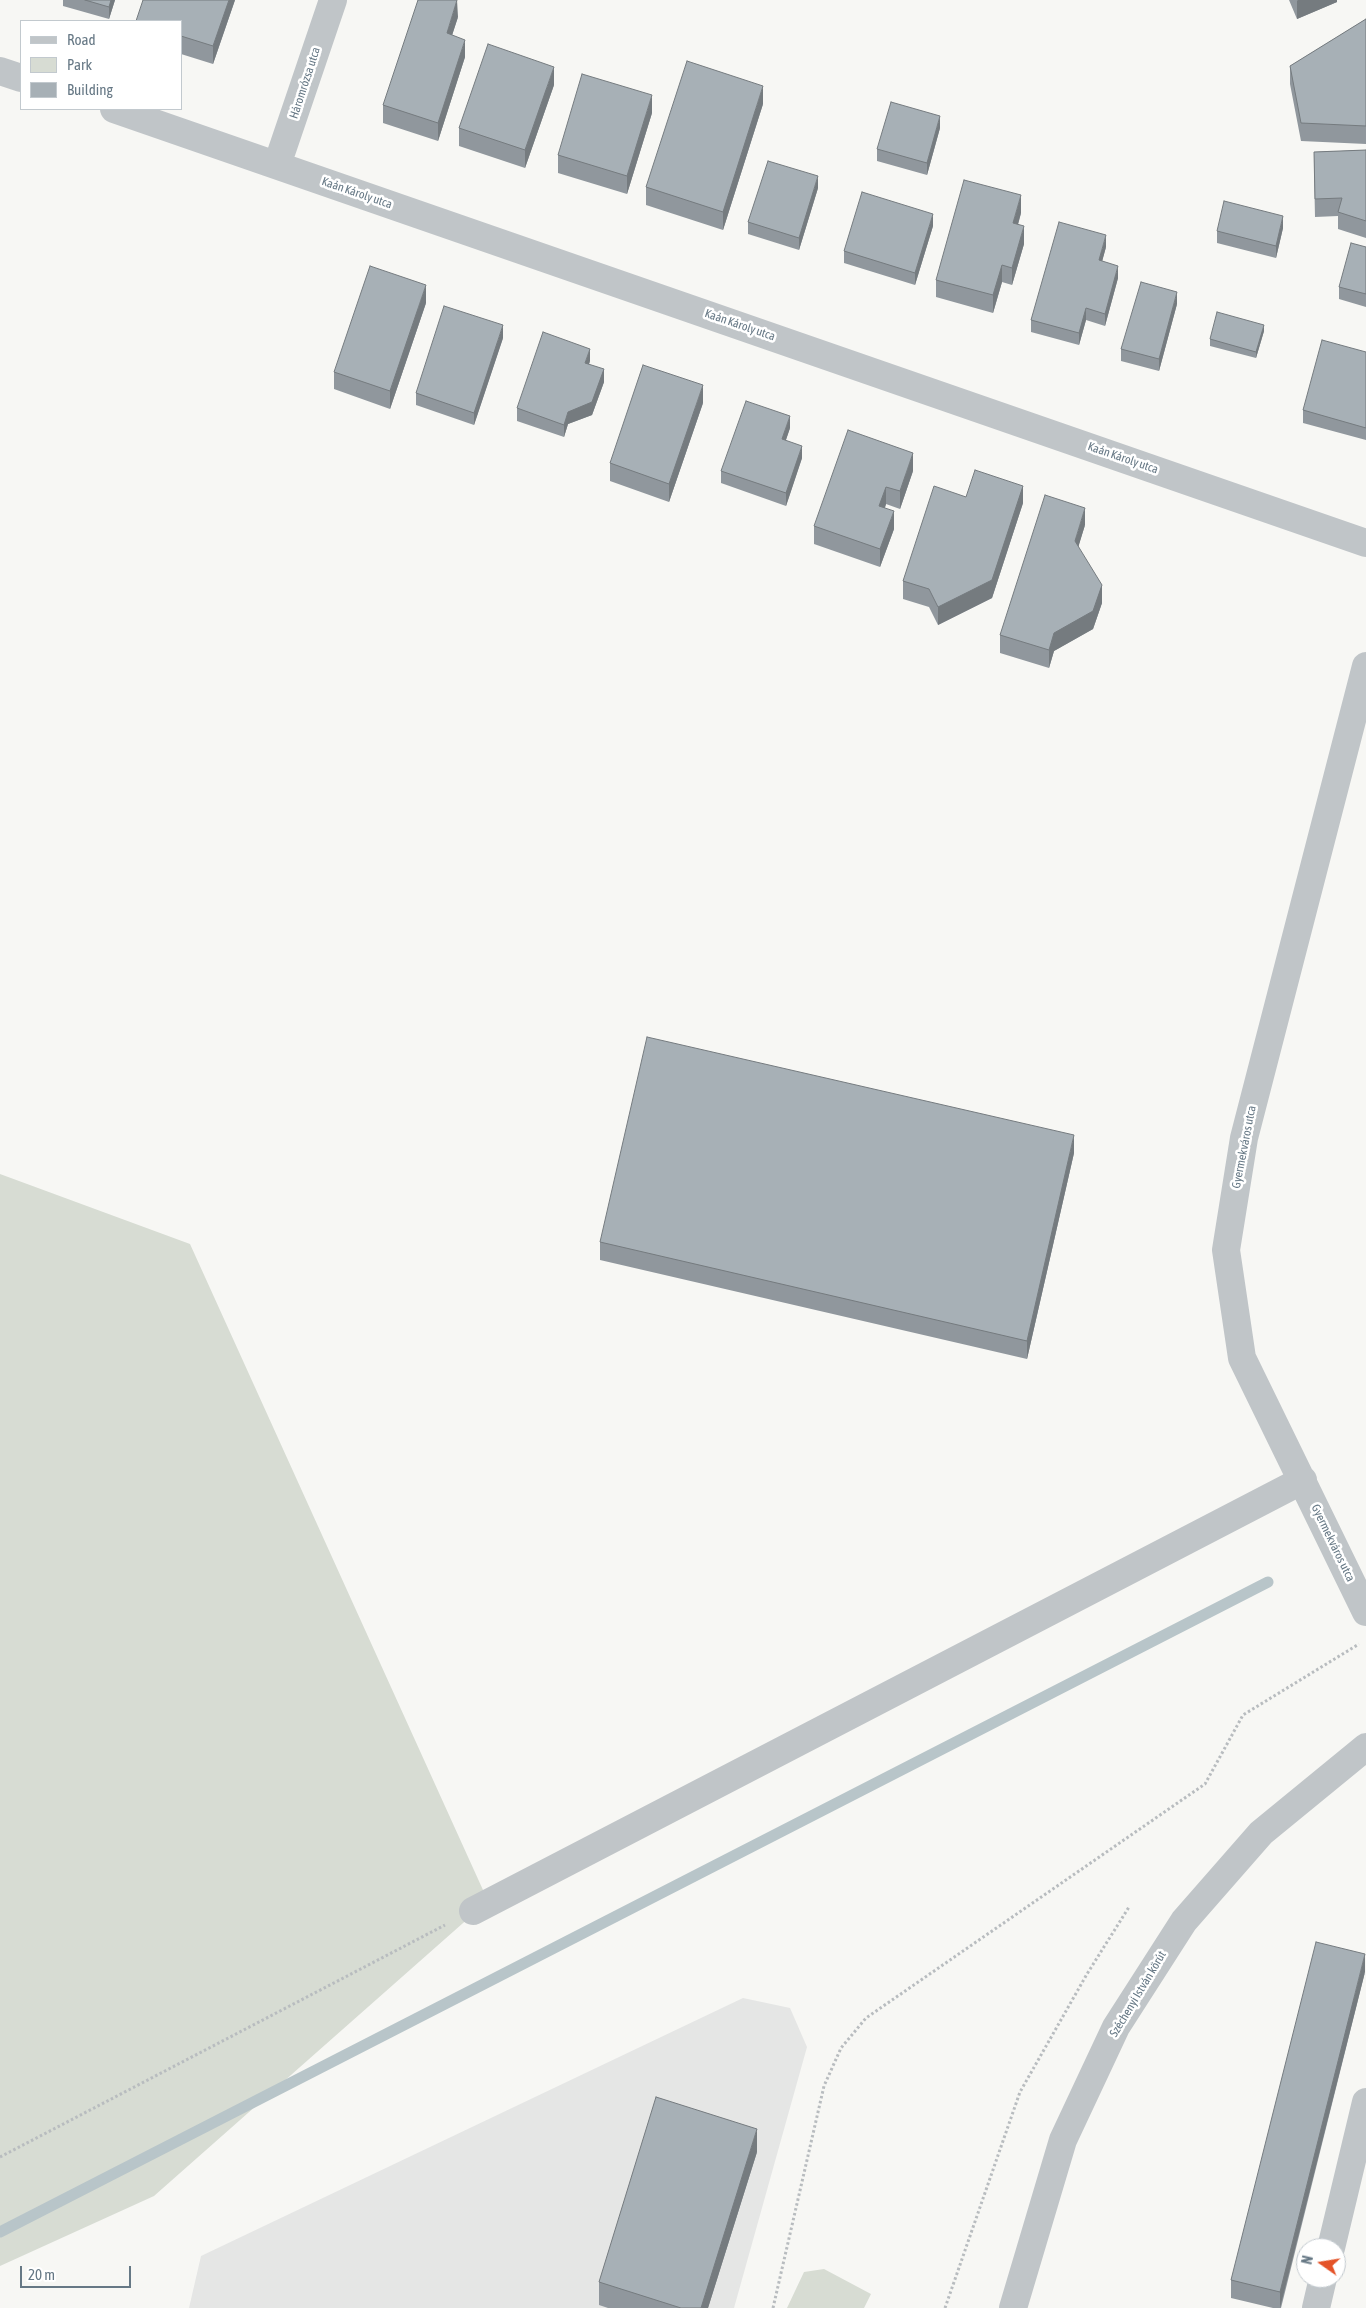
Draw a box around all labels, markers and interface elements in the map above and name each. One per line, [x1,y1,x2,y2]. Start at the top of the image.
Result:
legend [20,20,182,110]
text: Road [67,31,96,48]
street label: Háromrózsa utca [287,45,323,121]
text: Park [67,56,92,73]
text: Building [67,81,113,98]
street label: Kaán Károly utca [320,174,394,212]
street label: Kaán Károly utca [703,306,777,344]
street label: Kaán Károly utca [1086,439,1160,477]
street label: Gyermekváros utca [1229,1104,1259,1190]
street label: Gyermekváros utca [1308,1502,1358,1584]
street label: Széchenyi István körút [1107,1948,1169,2040]
north arrow [1296,2238,1346,2288]
text: N [1299,2254,1316,2266]
scale bar [22,2256,134,2288]
text: 20 m [28,2266,55,2283]

